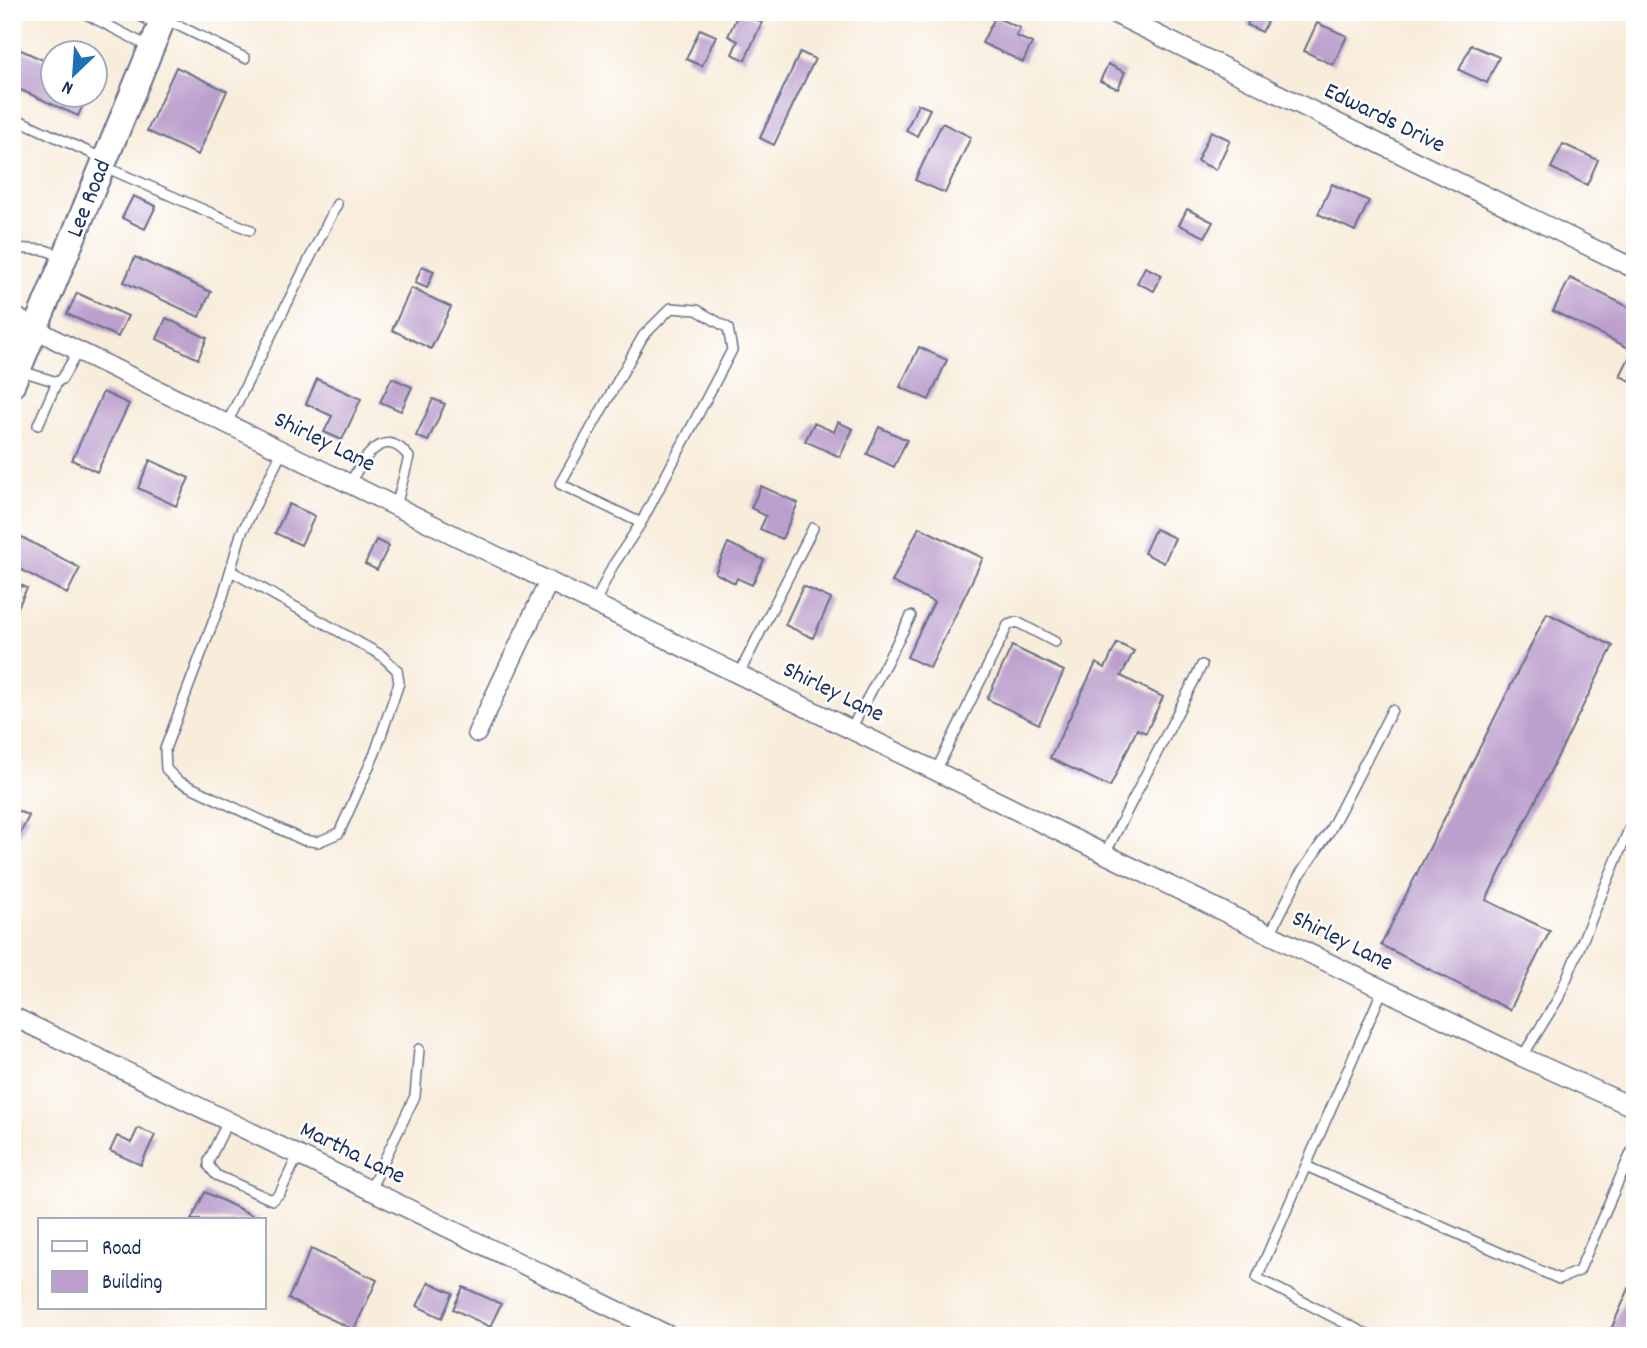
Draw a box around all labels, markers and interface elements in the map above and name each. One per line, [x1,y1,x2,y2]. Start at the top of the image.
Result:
north arrow [38,38,108,108]
text: N [58,72,78,100]
street label: Edwards Drive [1318,75,1450,163]
street label: Lee Road [59,155,121,243]
street label: Shirley Lane [268,404,380,482]
street label: Shirley Lane [777,654,889,732]
street label: Shirley Lane [1286,903,1398,981]
street label: Martha Lane [294,1114,410,1194]
legend [38,1218,266,1310]
text: Road [102,1235,141,1265]
text: Building [102,1269,162,1299]

